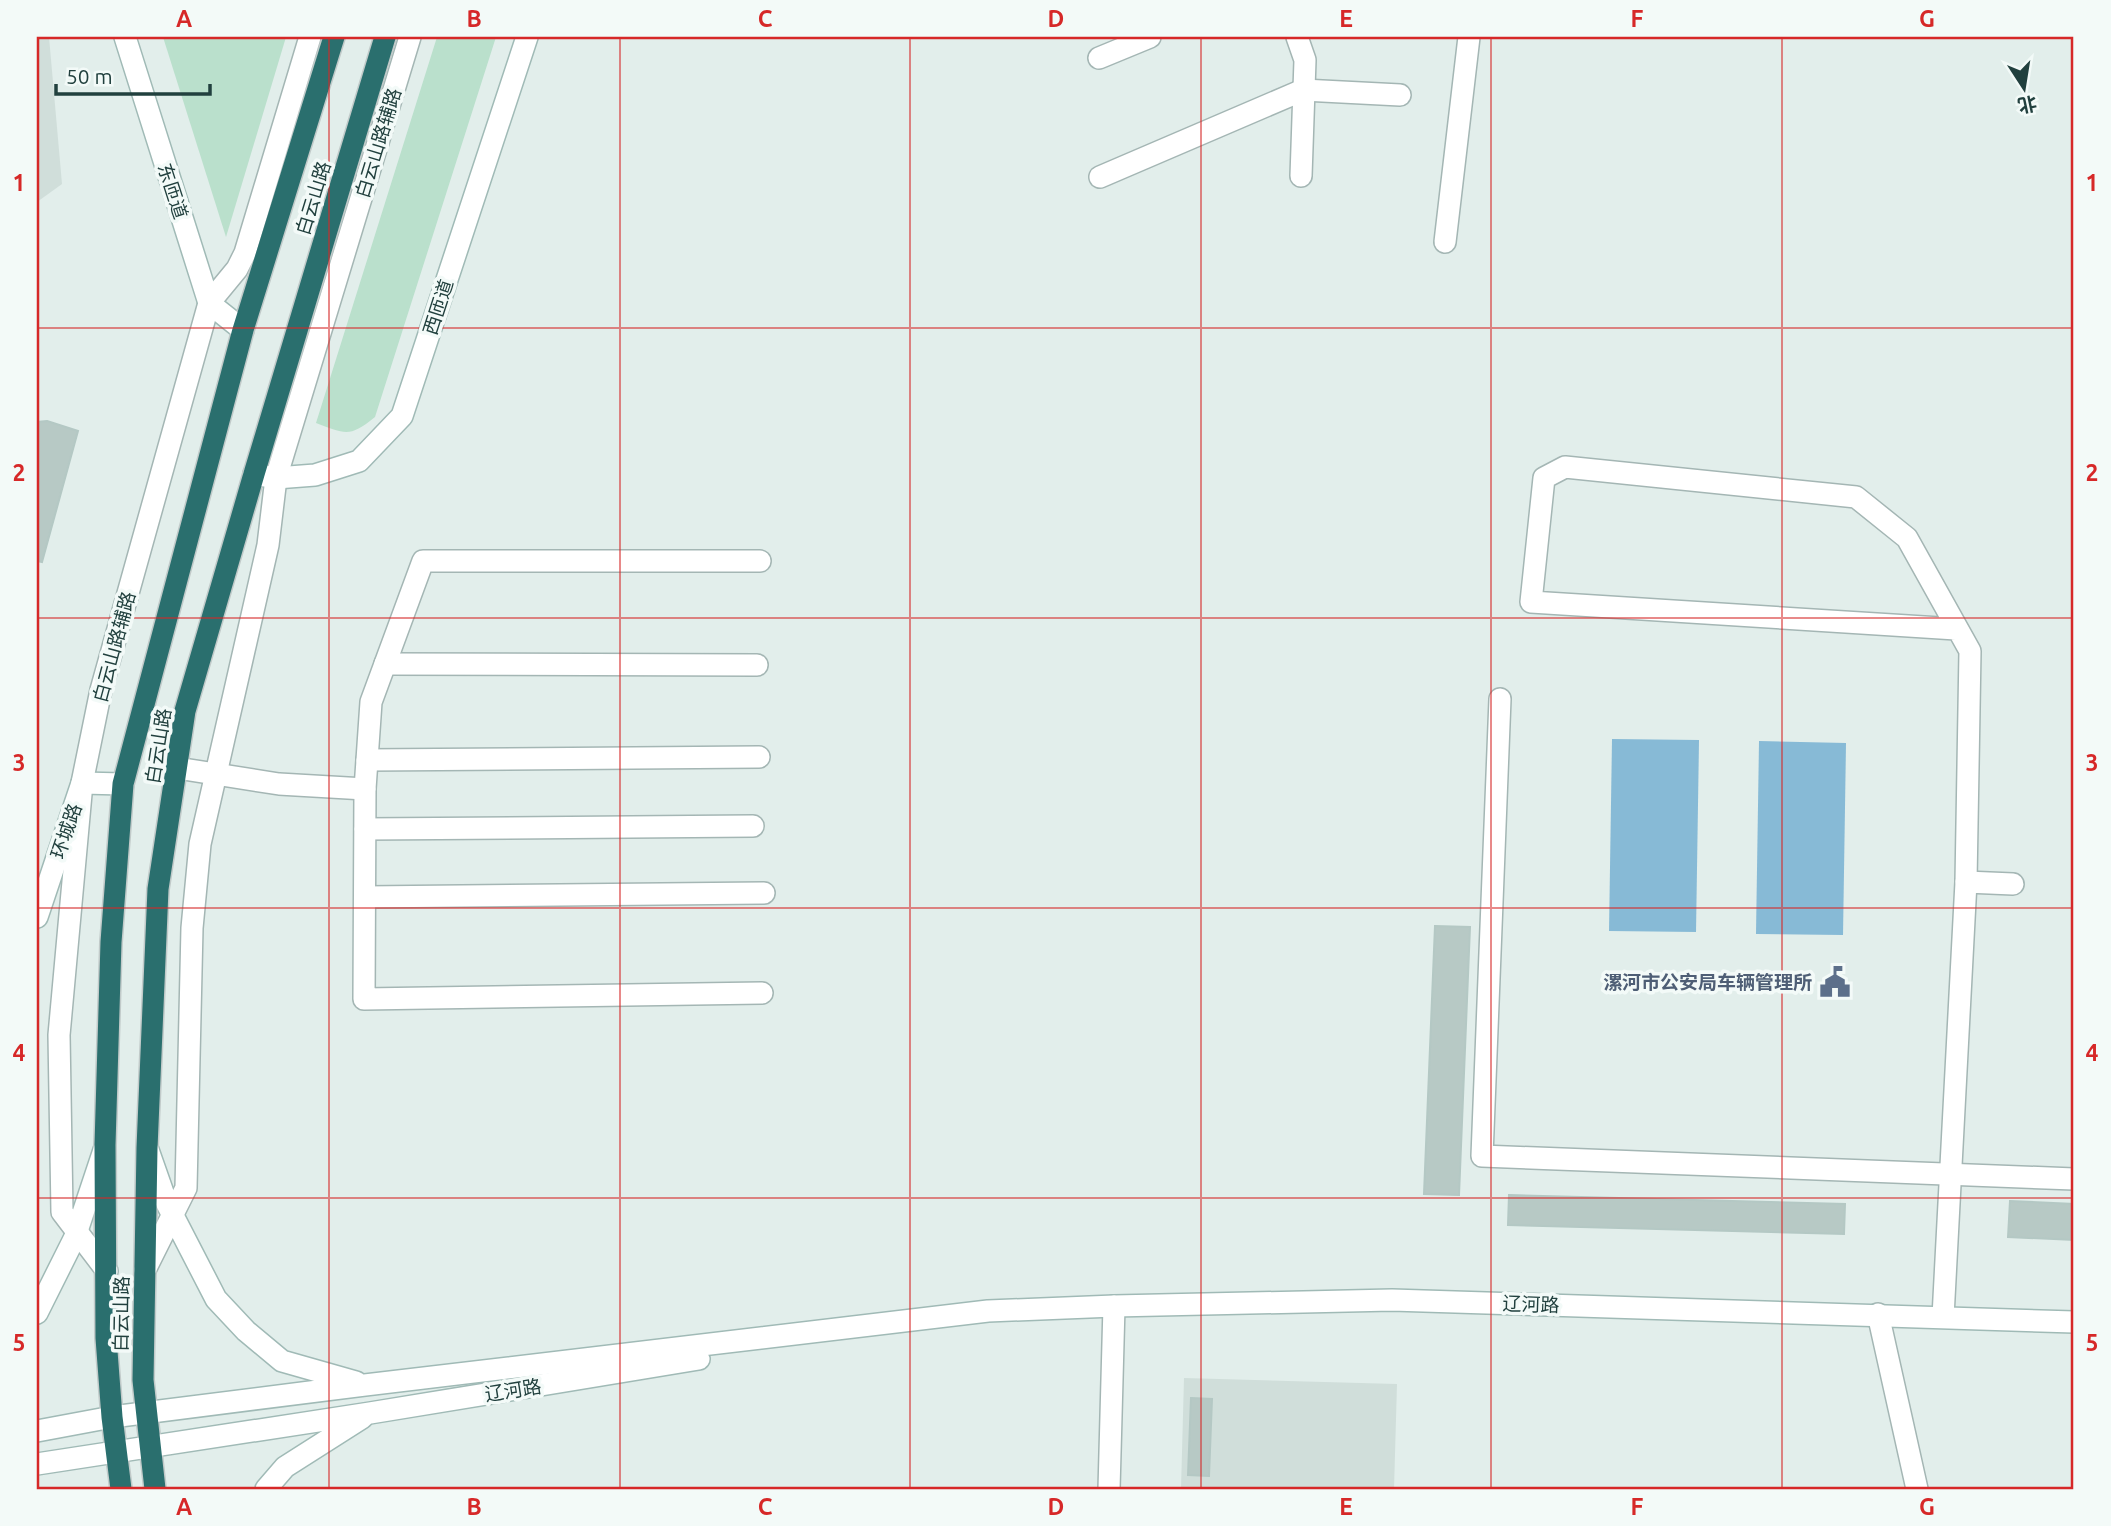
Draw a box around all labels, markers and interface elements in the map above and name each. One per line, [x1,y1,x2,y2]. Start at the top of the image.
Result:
text: A [176,6,192,31]
text: B [466,6,482,31]
text: C [758,6,773,31]
text: D [1048,6,1064,31]
text: E [1339,6,1353,31]
text: F [1631,6,1644,31]
text: G [1919,6,1935,31]
scale bar [56,52,210,96]
north arrow [1988,52,2058,122]
text: 50 m [66,64,113,88]
street label: 白云山路辅路 [351,85,405,201]
text: 北 [2016,92,2039,117]
street label: 白云山路 [291,158,335,238]
street label: 东匝道 [154,160,192,222]
text: 1 [13,170,25,195]
text: 1 [2086,170,2098,195]
street label: 西匝道 [419,276,457,338]
text: 2 [13,460,25,485]
text: 2 [2086,460,2098,485]
street label: 白云山路辅路 [89,589,139,705]
street label: 白云山路 [141,707,175,785]
text: 3 [13,750,25,775]
text: 3 [2086,750,2098,775]
street label: 环城路 [46,800,86,862]
public building icon: 漯河市公安局车辆管理所 [1818,965,1852,999]
place label: 漯河市公安局车辆管理所 [1603,971,1812,993]
text: 4 [13,1040,26,1065]
text: 4 [2086,1040,2099,1065]
street label: 白云山路 [109,1276,133,1352]
street label: 辽河路 [1502,1292,1560,1316]
text: 5 [13,1330,25,1355]
text: 5 [2086,1330,2098,1355]
street label: 辽河路 [483,1375,543,1405]
text: A [176,1494,192,1519]
text: B [466,1494,482,1519]
text: C [758,1494,773,1519]
text: D [1048,1494,1064,1519]
text: E [1339,1494,1353,1519]
text: F [1631,1494,1644,1519]
text: G [1919,1494,1935,1519]

